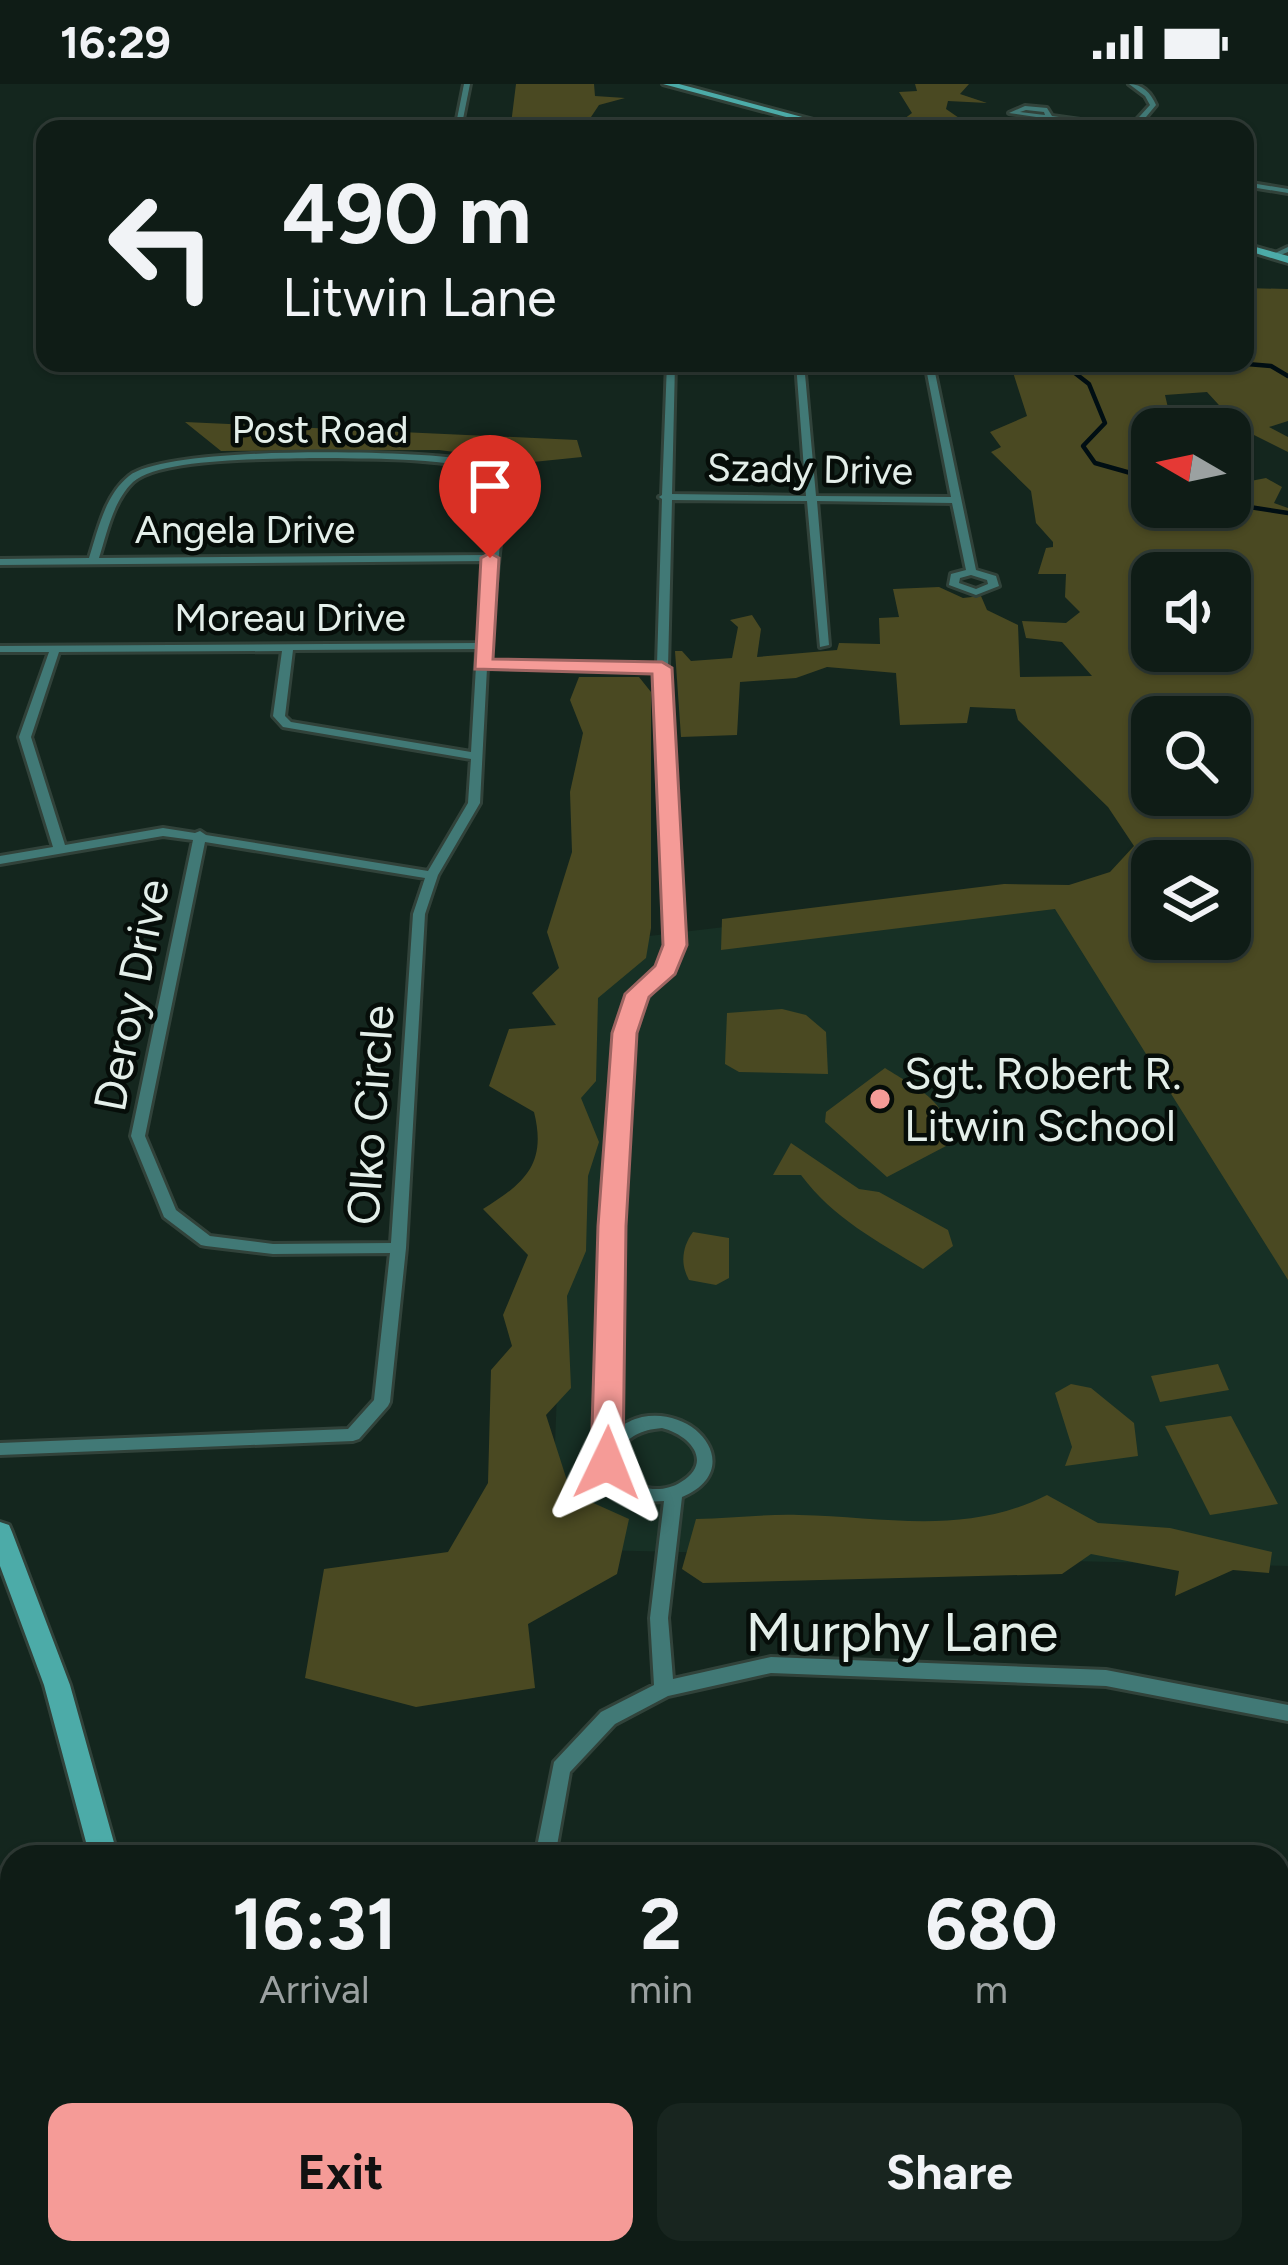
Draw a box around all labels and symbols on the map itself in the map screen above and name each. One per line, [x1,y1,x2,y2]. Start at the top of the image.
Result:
street label: Post Road [231,406,409,453]
north arrow [1131,408,1251,528]
pin [439,435,541,558]
street label: Szady Drive [707,444,913,494]
street label: Angela Drive [135,506,355,553]
street label: Moreau Drive [174,594,406,641]
street label: Deroy Drive [82,874,180,1116]
street label: Olko Circle [335,1003,405,1227]
place label: Sgt. Robert R. Litwin School [904,1046,1182,1152]
marker: Sgt. Robert R. Litwin School [867,1086,893,1112]
position arrow [544,1400,670,1526]
street label: Murphy Lane [746,1600,1058,1665]

